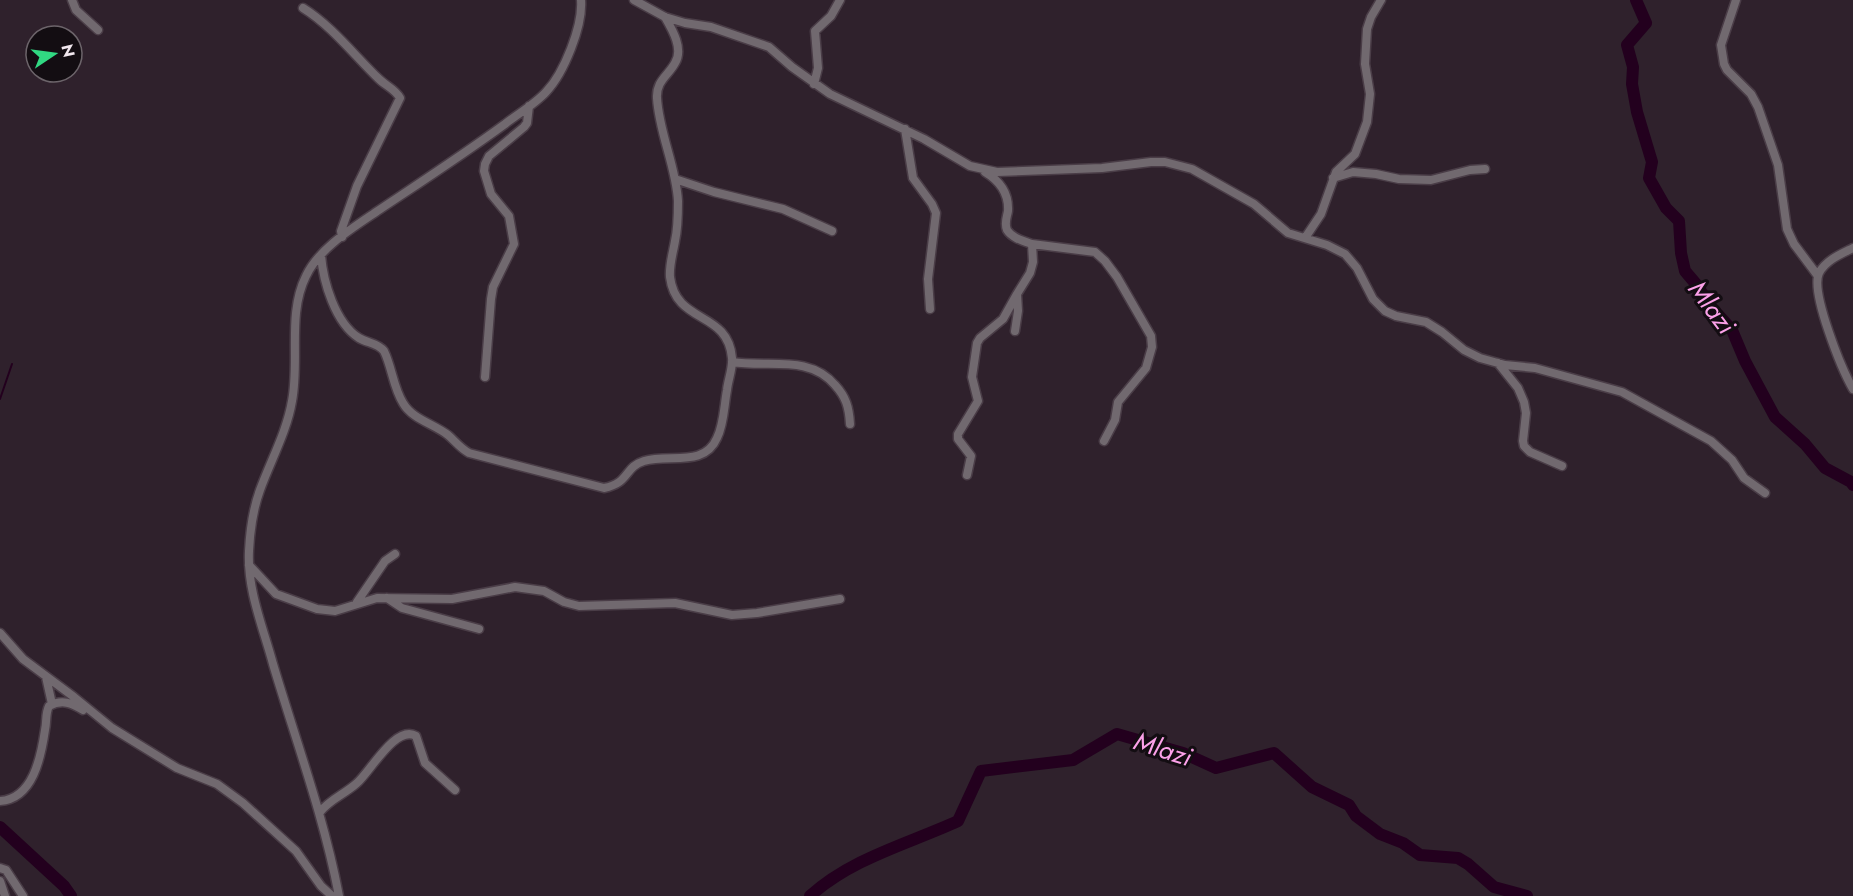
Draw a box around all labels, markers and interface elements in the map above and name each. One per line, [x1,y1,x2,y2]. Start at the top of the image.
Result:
north arrow [24,24,84,84]
text: N [55,42,81,60]
water label: Mlazi [1679,272,1745,342]
water label: Mlazi [1129,722,1197,776]

